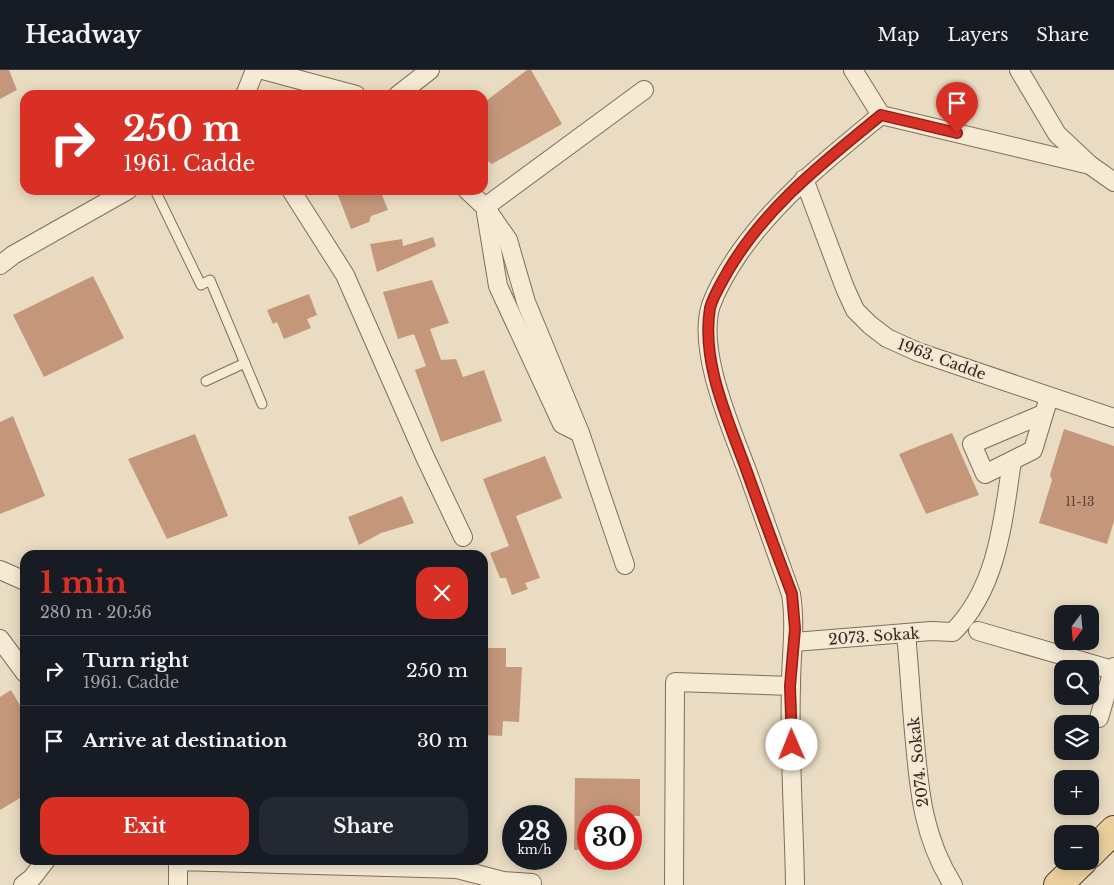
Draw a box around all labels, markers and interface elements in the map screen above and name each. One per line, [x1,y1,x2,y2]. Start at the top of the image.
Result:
text: Headway [25,20,141,49]
text: Map [878,24,919,46]
text: Layers [947,24,1008,46]
text: Share [1036,24,1089,46]
pin [936,82,978,133]
icon: arrive [943,89,971,117]
text: 250 m [123,107,241,150]
icon: right [40,110,105,175]
text: 1961. Cadde [123,150,255,177]
street label: 1963. Cadde [895,334,989,384]
house number: 11-13 [1065,494,1095,509]
text: 1 min [40,564,127,601]
button: close [416,567,468,619]
text: 280 m · 20:56 [40,602,152,622]
north arrow [1054,605,1099,650]
map controls [1054,605,1099,870]
street label: 2073. Sokak [828,623,921,649]
text: Turn right [83,649,189,672]
icon: right [40,657,68,685]
text: 250 m [406,659,468,682]
button: search [1054,660,1099,705]
text: 1961. Cadde [83,672,179,692]
street label: 2074. Sokak [904,715,932,808]
button: layers [1054,715,1099,760]
position arrow [765,718,817,770]
icon: arrive [40,727,68,755]
text: Arrive at destination [83,729,287,752]
text: 30 m [417,729,468,752]
button: + [1054,770,1099,815]
button: Exit [40,797,249,855]
button: Share [259,797,468,855]
speed limit sign: 30 [577,805,642,870]
text: 28 [518,816,551,847]
button: − [1054,825,1099,870]
text: km/h [517,842,552,857]

